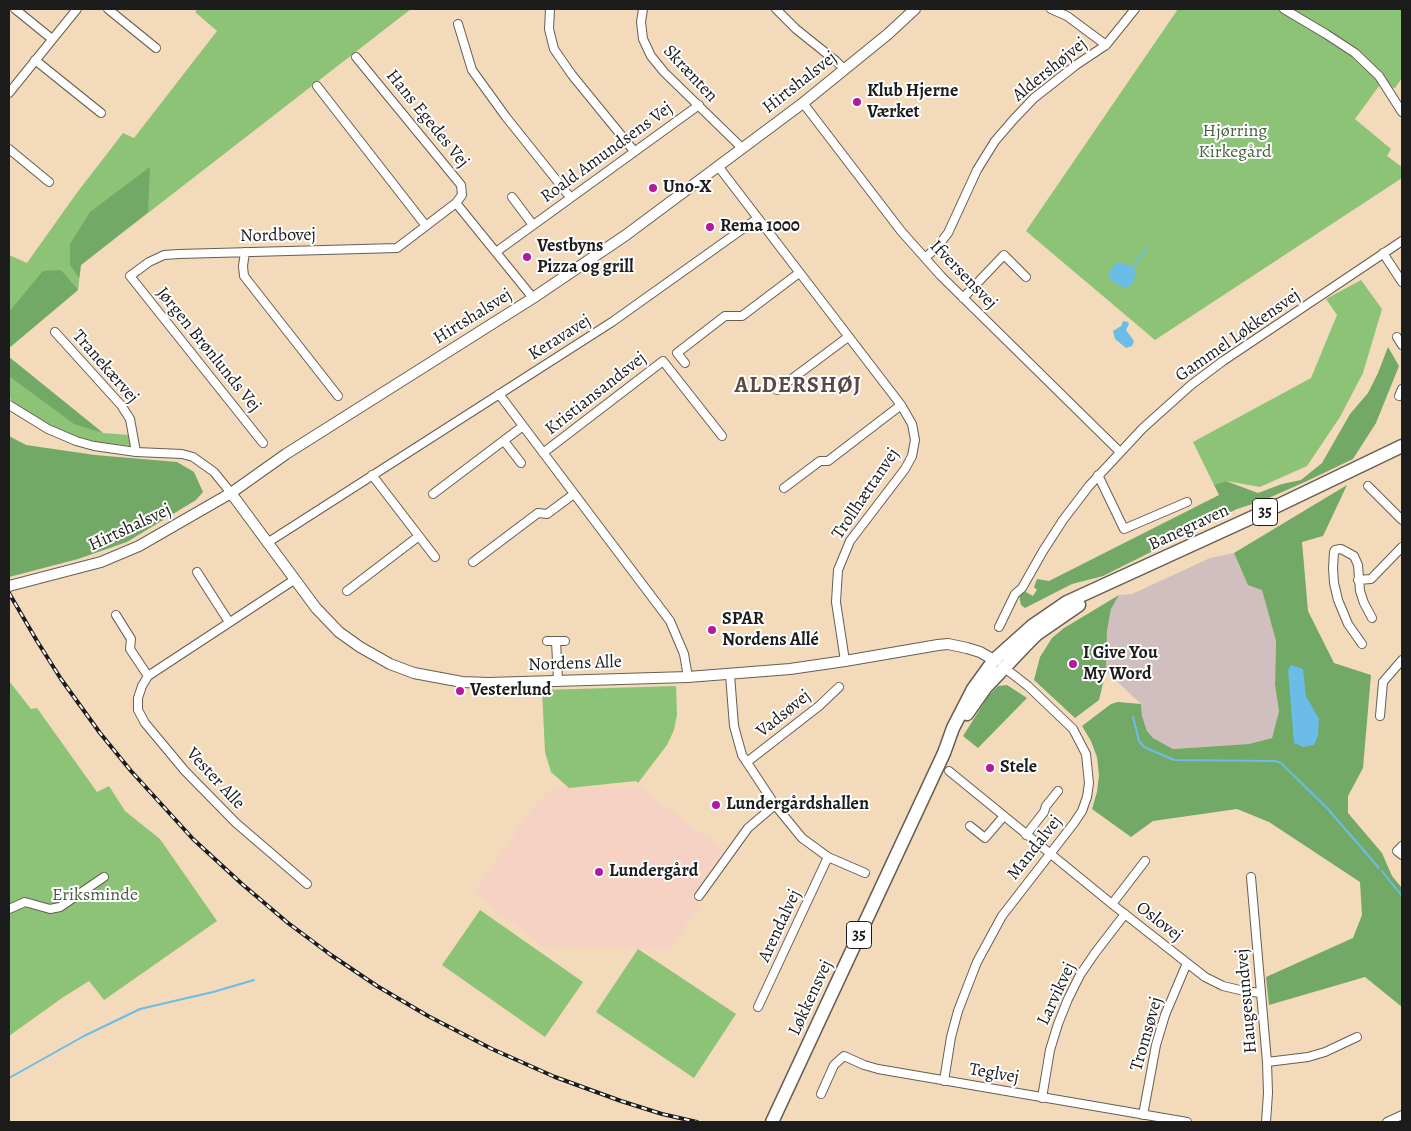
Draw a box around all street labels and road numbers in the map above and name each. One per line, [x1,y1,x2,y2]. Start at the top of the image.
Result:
street label: Aldershøjvej [1008,33,1092,107]
street label: Skrænten [658,41,722,107]
street label: Hirtshalsvej [759,47,841,119]
street label: Hans Egedes Vej [381,66,473,172]
street label: Roald Amundsens Vej [537,98,677,208]
street label: Nordbovej [240,225,316,247]
street label: Ifversensvej [925,236,1001,314]
street label: Jørgen Brønlunds Vej [151,283,265,417]
street label: Hirtshalsvej [430,284,516,350]
street label: Gammel Løkkensvej [1171,285,1305,387]
street label: Keravavej [525,310,595,366]
street label: Tranekærvej [67,326,143,408]
street label: Kristiansandsvej [541,348,651,440]
street label: Trollhættanvej [828,444,904,544]
road number: 35 [1252,498,1278,526]
street label: Hirtshalsvej [85,500,175,556]
street label: Banegraven [1145,500,1233,556]
street label: Nordens Alle [528,652,622,676]
street label: Vadsøvej [752,686,816,742]
street label: Vester Alle [181,744,249,814]
street label: Mandalvej [1003,811,1067,885]
street label: Arendalvej [754,886,806,966]
street label: Oslovej [1131,897,1187,947]
road number: 35 [846,922,872,948]
street label: Haugesundvej [1232,948,1262,1054]
street label: Løkkensvej [784,957,838,1039]
street label: Larvikvej [1033,959,1081,1029]
street label: Tromsøvej [1126,994,1168,1074]
street label: Teglvej [967,1059,1021,1089]

